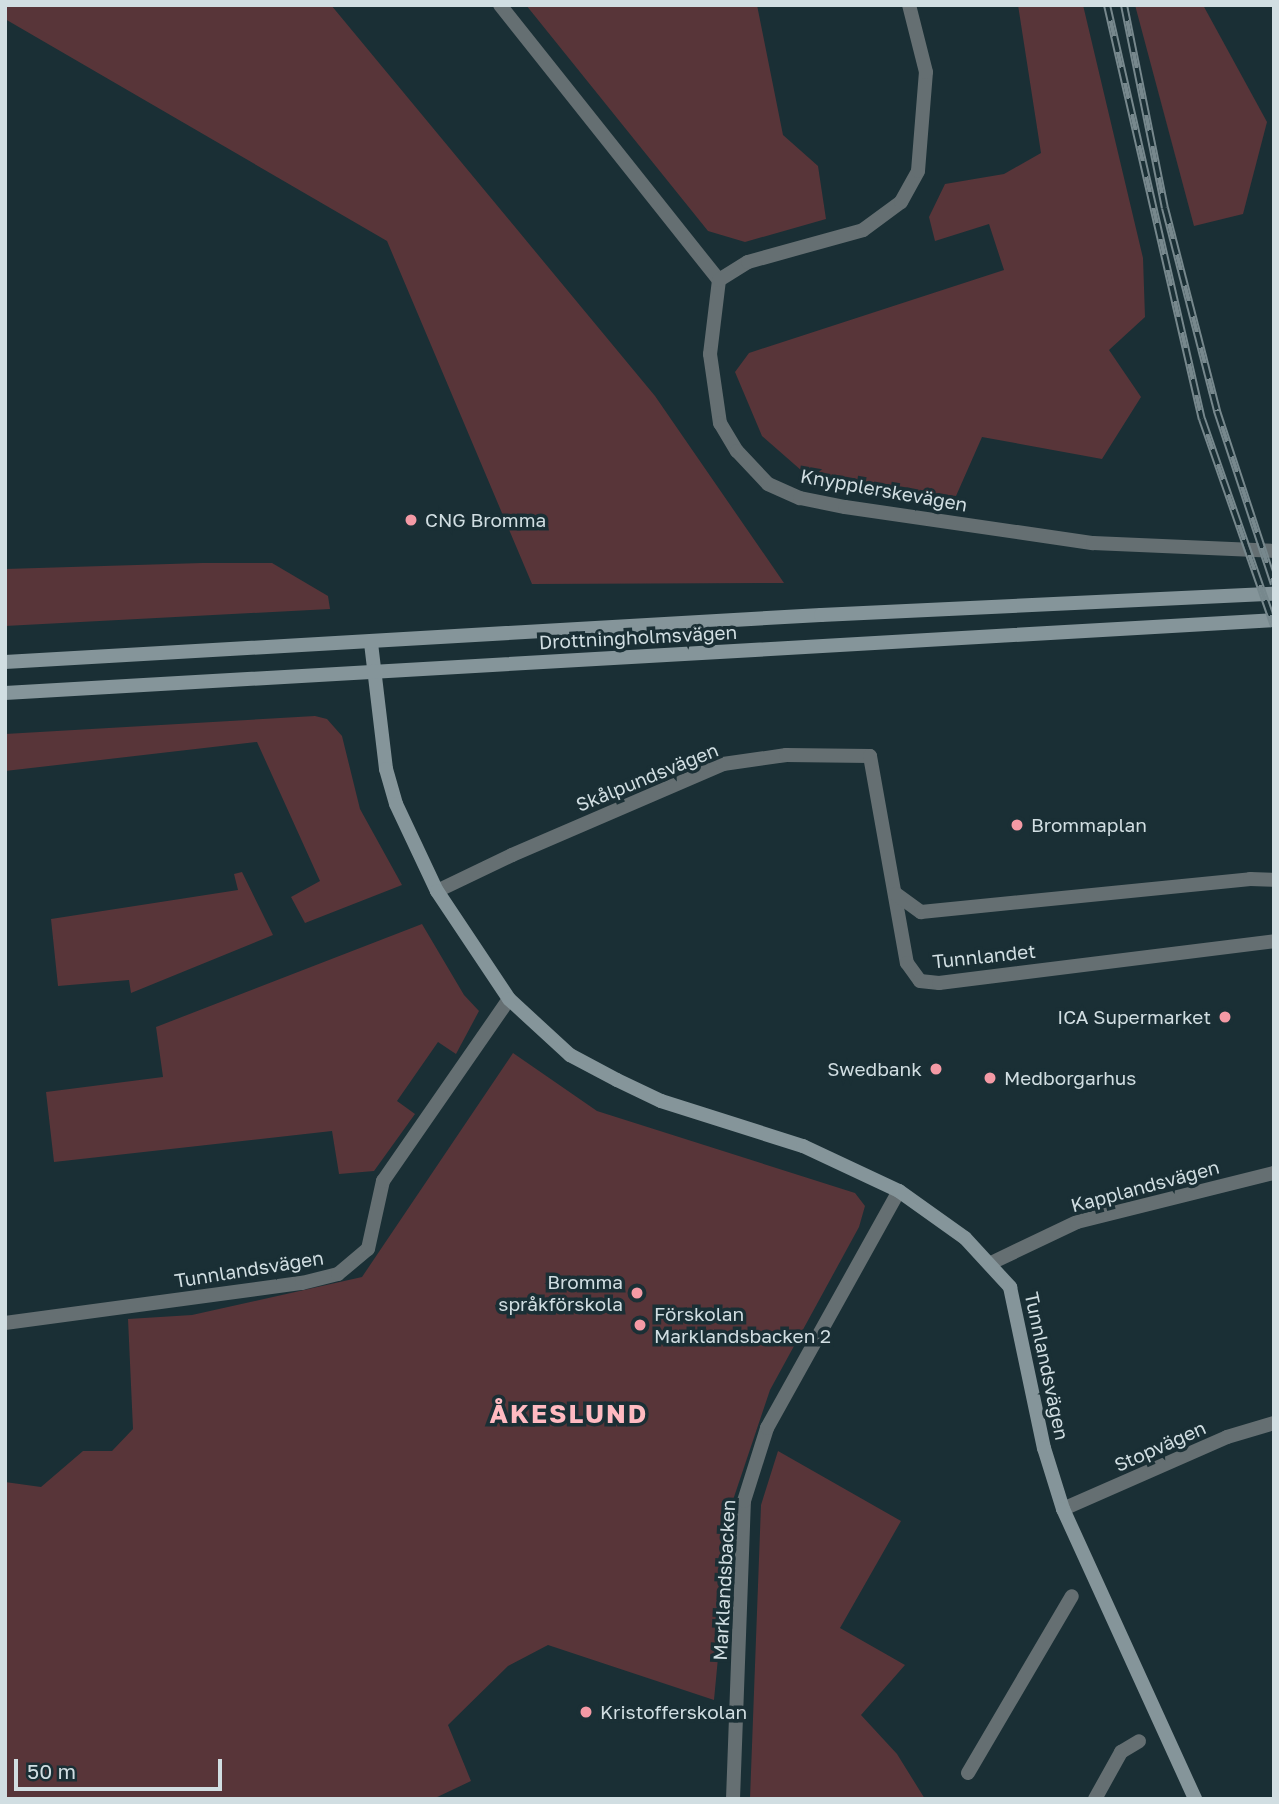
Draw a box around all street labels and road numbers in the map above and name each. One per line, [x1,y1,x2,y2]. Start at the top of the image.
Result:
street label: Knypplerskevägen [799,464,969,516]
street label: Drottningholmsvägen [538,620,738,654]
street label: Skålpundsvägen [572,738,722,816]
street label: Tunnlandet [931,939,1037,973]
street label: Kapplandsvägen [1068,1155,1222,1217]
street label: Tunnlandsvägen [173,1246,325,1292]
street label: Tunnlandsvägen [1020,1290,1074,1442]
street label: Stopvägen [1111,1416,1209,1476]
street label: Marklandsbacken [708,1499,740,1661]

